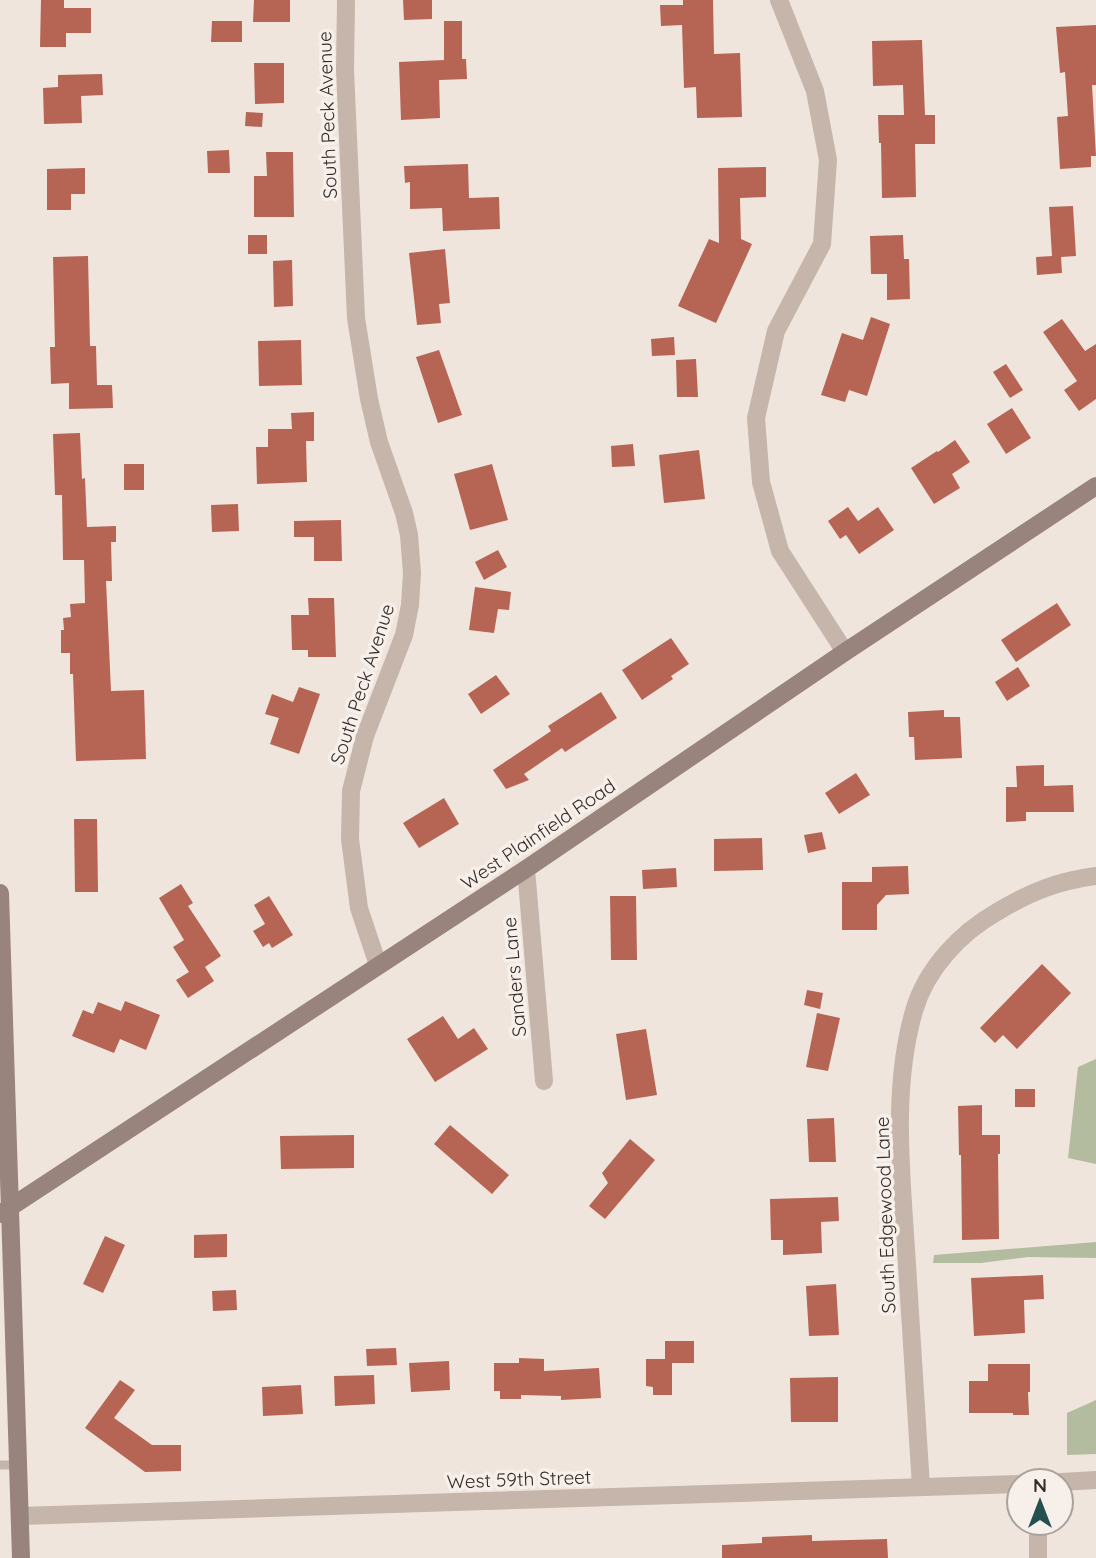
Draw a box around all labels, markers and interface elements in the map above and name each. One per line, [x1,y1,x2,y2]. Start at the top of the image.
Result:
street label: South Peck Avenue [312,31,342,199]
street label: South Peck Avenue [325,601,399,767]
street label: West Plainfield Road [456,773,620,895]
street label: Sanders Lane [497,916,531,1038]
street label: South Edgewood Lane [870,1116,900,1314]
street label: West 59th Street [446,1464,592,1494]
north arrow [1005,1467,1075,1537]
text: N [1033,1473,1047,1497]

